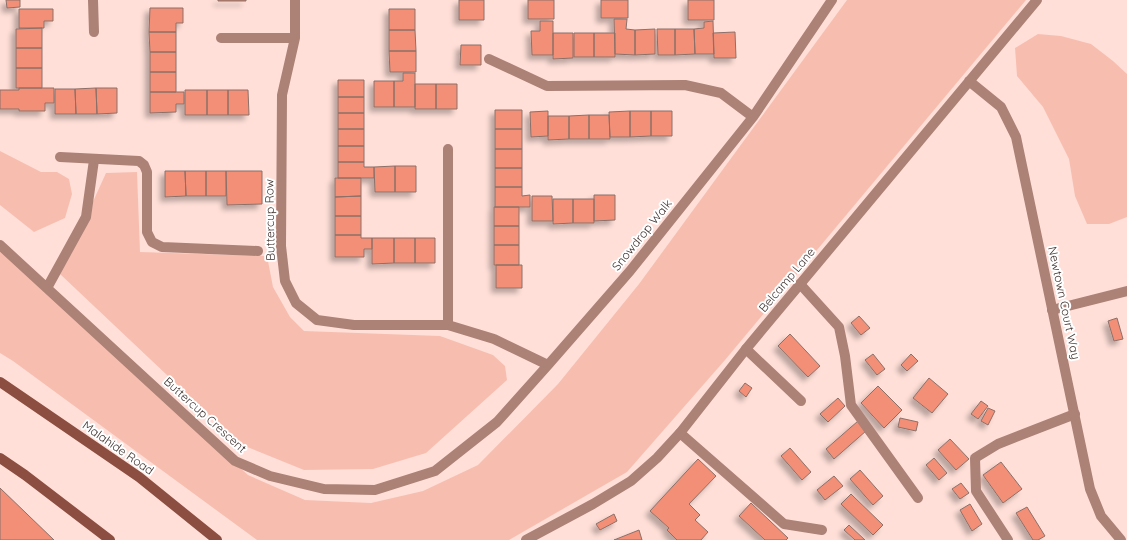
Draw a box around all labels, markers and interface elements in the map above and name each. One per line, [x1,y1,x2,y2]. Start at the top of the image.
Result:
street label: Buttercup Row [261,179,278,261]
street label: Snowdrop Walk [608,196,675,273]
street label: Belcamp Lane [755,244,818,315]
street label: Newtown Court Way [1045,245,1084,361]
street label: Buttercup Crescent [161,374,250,456]
street label: Malahide Road [80,417,157,478]

